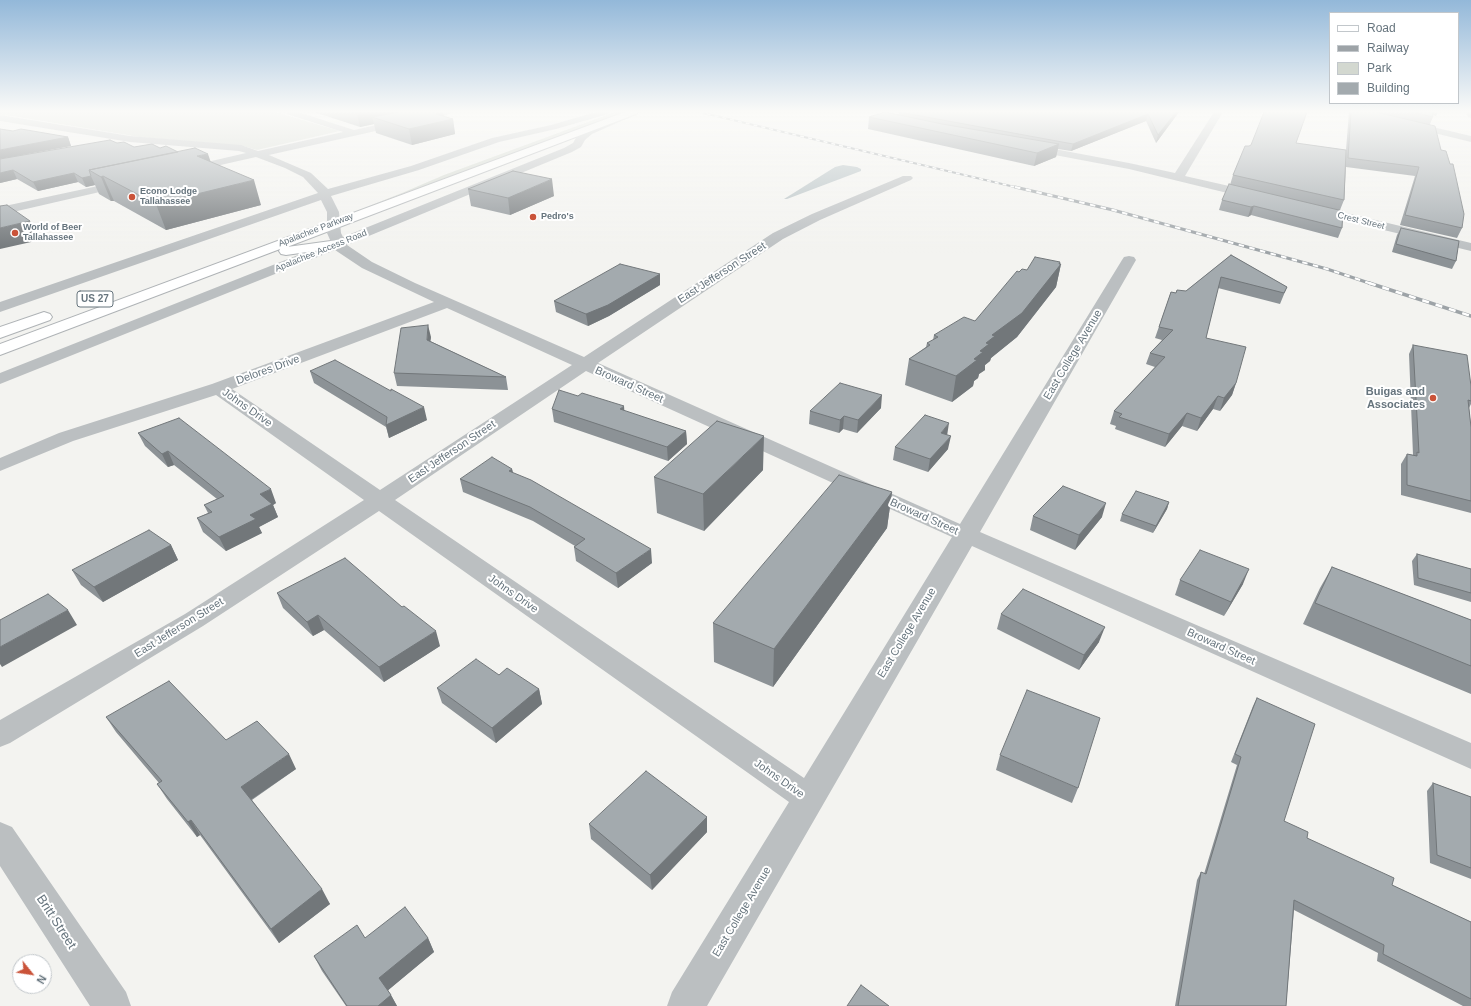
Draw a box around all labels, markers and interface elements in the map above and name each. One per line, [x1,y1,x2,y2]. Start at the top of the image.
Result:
legend [1329,12,1459,104]
text: Road [1367,21,1396,35]
text: Railway [1367,41,1409,55]
text: Park [1367,61,1392,75]
text: Building [1367,81,1410,95]
place label: Econo Lodge Tallahassee [140,187,197,208]
marker: Econo Lodge Tallahassee [127,192,137,202]
street label: Crest Street [1336,210,1386,232]
street label: Apalachee Parkway [277,211,355,249]
marker: Pedro's [528,212,538,222]
place label: Pedro's [541,212,574,222]
place label: World of Beer Tallahassee [23,223,82,244]
marker: World of Beer Tallahassee [10,228,20,238]
street label: Apalachee Access Road [274,228,368,274]
street label: East Jefferson Street [675,240,769,306]
road number: US 27 [77,291,113,307]
street label: East College Avenue [1041,308,1105,402]
street label: Delores Drive [234,352,302,388]
street label: Broward Street [593,364,665,406]
place label: Buigas and Associates [1366,385,1425,411]
street label: Johns Drive [219,386,275,430]
marker: Buigas and Associates [1428,393,1438,403]
street label: East Jefferson Street [406,418,498,486]
street label: Broward Street [888,496,960,538]
street label: Johns Drive [485,572,541,616]
street label: East College Avenue [875,586,939,680]
street label: East Jefferson Street [132,595,226,661]
street label: Broward Street [1185,626,1257,668]
street label: Johns Drive [751,757,807,801]
street label: East College Avenue [710,865,774,959]
street label: Britt Street [33,892,79,952]
north arrow [12,954,52,994]
text: N [34,973,49,986]

